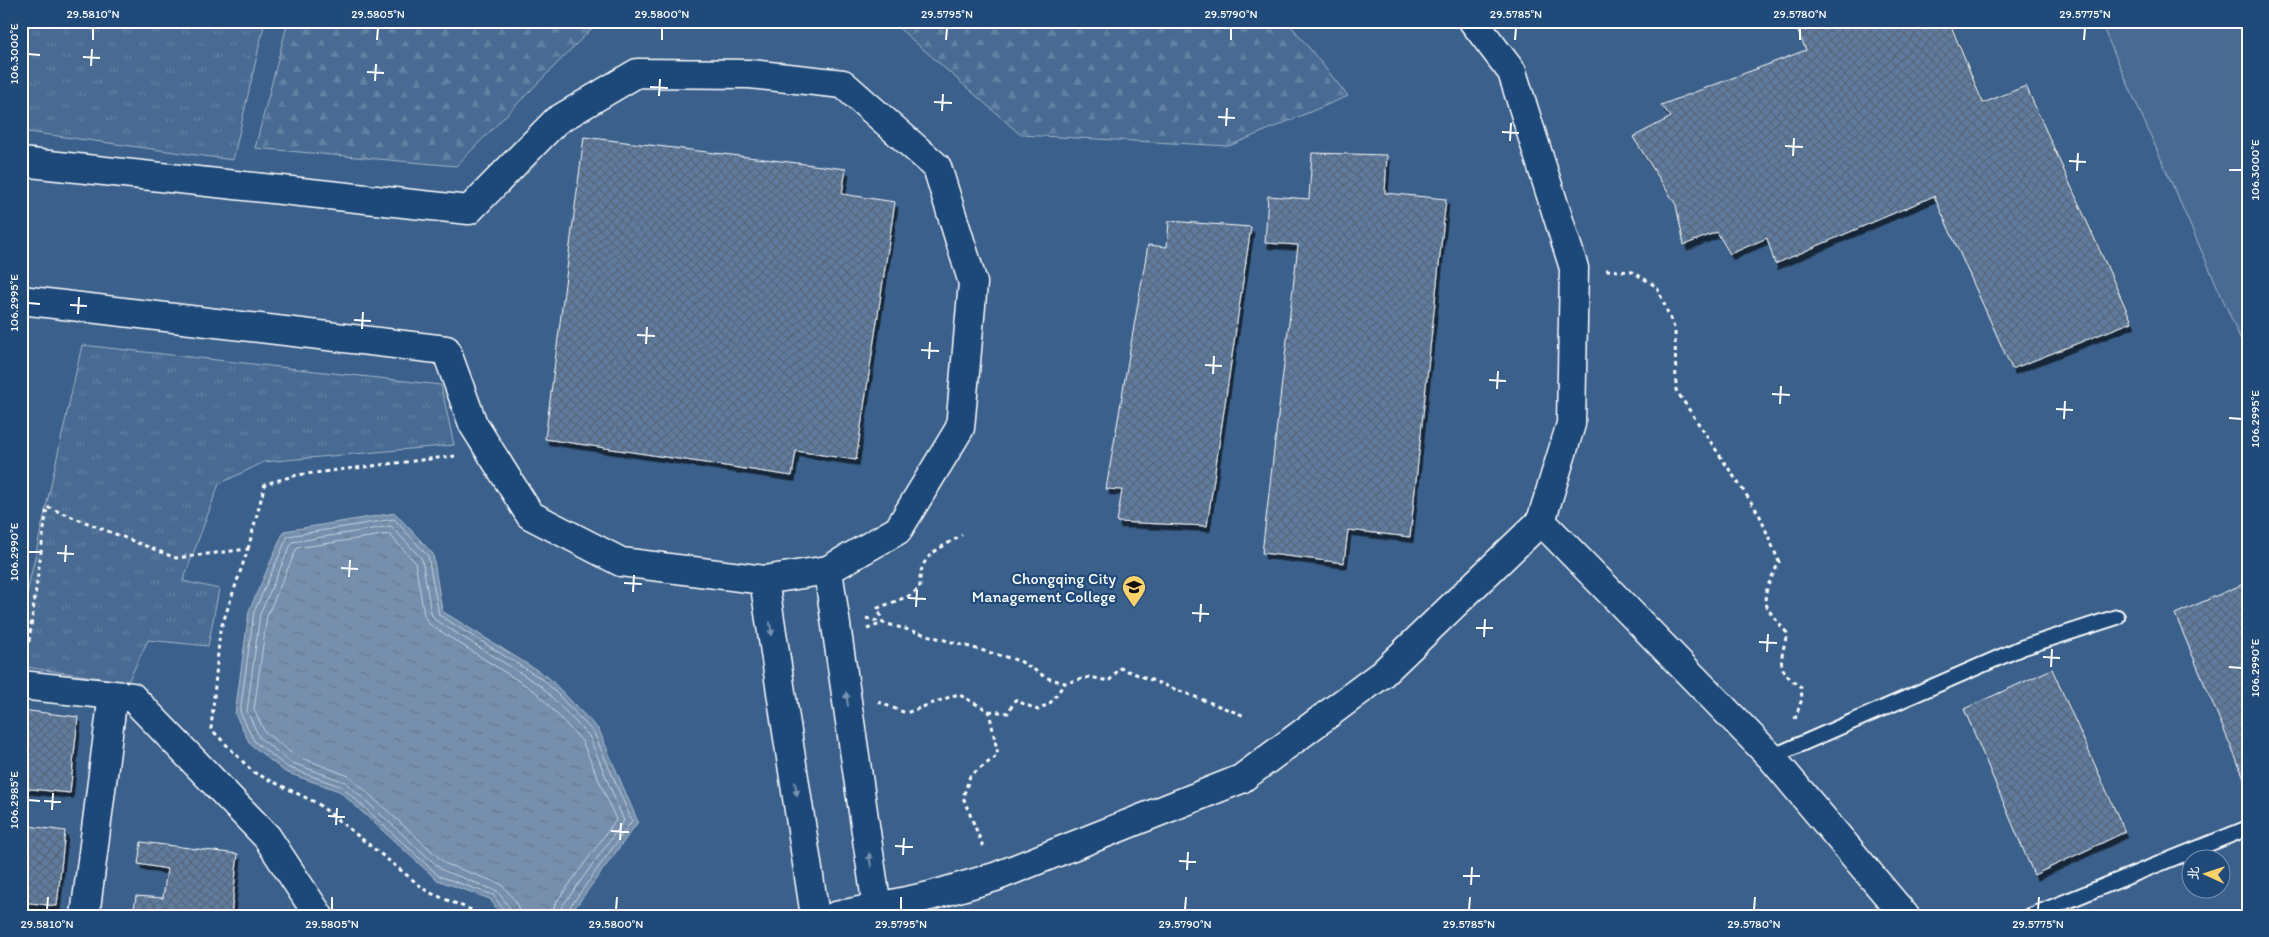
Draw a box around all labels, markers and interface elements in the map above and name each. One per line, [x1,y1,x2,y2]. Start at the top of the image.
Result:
text: 29.5810°N [66,7,120,21]
text: 29.5805°N [351,7,405,21]
text: 29.5800°N [635,7,689,21]
text: 29.5795°N [921,7,973,21]
text: 29.5790°N [1204,7,1258,21]
text: 29.5785°N [1490,7,1542,21]
text: 29.5780°N [1773,7,1827,21]
text: 29.5775°N [2059,7,2111,21]
text: 106.3000°E [7,23,21,85]
text: 106.3000°E [2248,139,2262,201]
text: 106.2995°E [7,274,21,332]
text: 106.2995°E [2248,390,2262,448]
text: 106.2990°E [7,522,21,581]
place label: Chongqing City Management College [972,569,1116,606]
school or university icon: Chongqing City Management College [1121,574,1147,608]
one-way arrow [768,621,776,637]
text: 106.2990°E [2248,638,2262,697]
one-way arrow [843,691,851,707]
text: 106.2985°E [7,771,21,829]
one-way arrow [792,782,800,798]
north arrow [2182,850,2232,900]
one-way arrow [866,851,874,867]
text: 北 [2185,866,2202,881]
text: 29.5810°N [20,917,74,931]
text: 29.5805°N [305,917,359,931]
text: 29.5800°N [589,917,643,931]
text: 29.5795°N [875,917,927,931]
text: 29.5790°N [1158,917,1212,931]
text: 29.5785°N [1443,917,1495,931]
text: 29.5780°N [1727,917,1781,931]
text: 29.5775°N [2012,917,2064,931]

